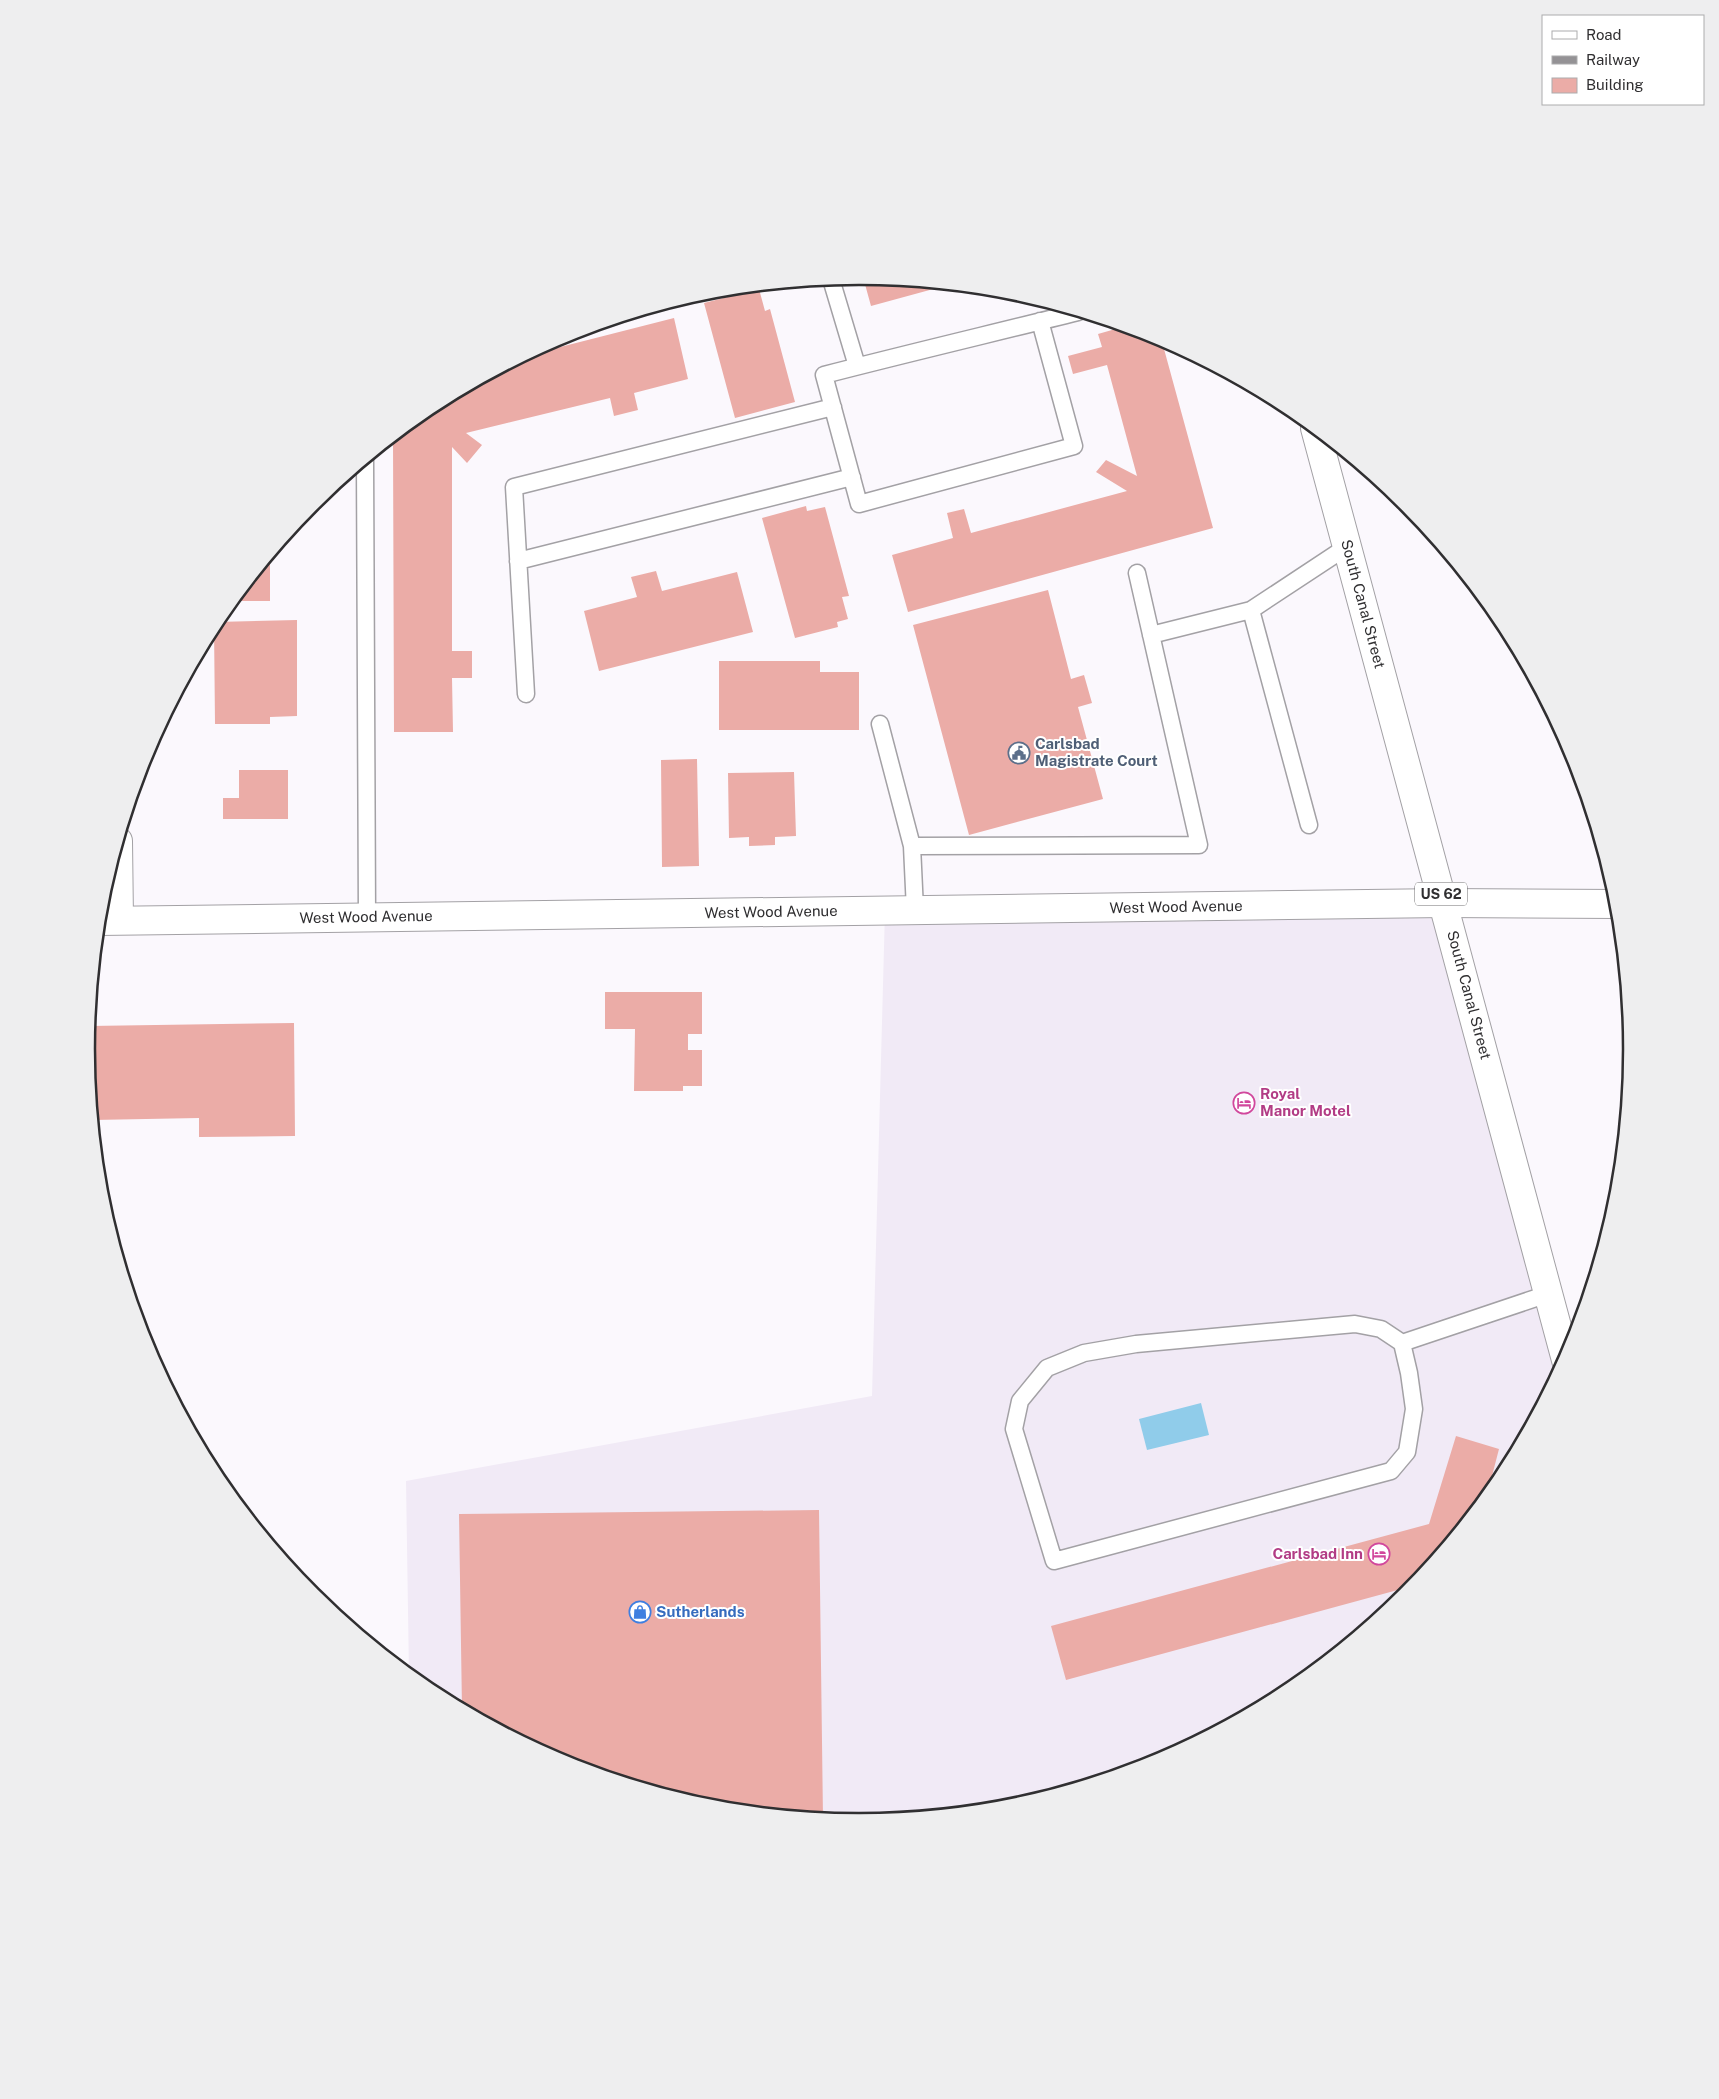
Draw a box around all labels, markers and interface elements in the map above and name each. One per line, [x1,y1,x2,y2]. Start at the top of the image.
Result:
legend [1542,15,1704,105]
text: Road [1586,26,1622,43]
text: Railway [1586,51,1640,68]
text: Building [1586,76,1644,93]
street label: South Canal Street [1338,538,1389,670]
place label: Carlsbad Magistrate Court [1035,735,1158,769]
public building icon: Carlsbad Magistrate Court [1007,741,1031,765]
road number: US 62 [1415,882,1467,906]
street label: West Wood Avenue [1109,897,1243,916]
street label: West Wood Avenue [704,902,838,921]
street label: West Wood Avenue [299,907,433,926]
street label: South Canal Street [1444,929,1495,1061]
place label: Royal Manor Motel [1260,1085,1351,1119]
hotel icon: Royal Manor Motel [1232,1091,1256,1115]
hotel icon: Carlsbad Inn [1367,1542,1391,1566]
place label: Carlsbad Inn [1273,1545,1363,1562]
shop icon: Sutherlands [628,1600,652,1624]
place label: Sutherlands [656,1603,745,1620]

